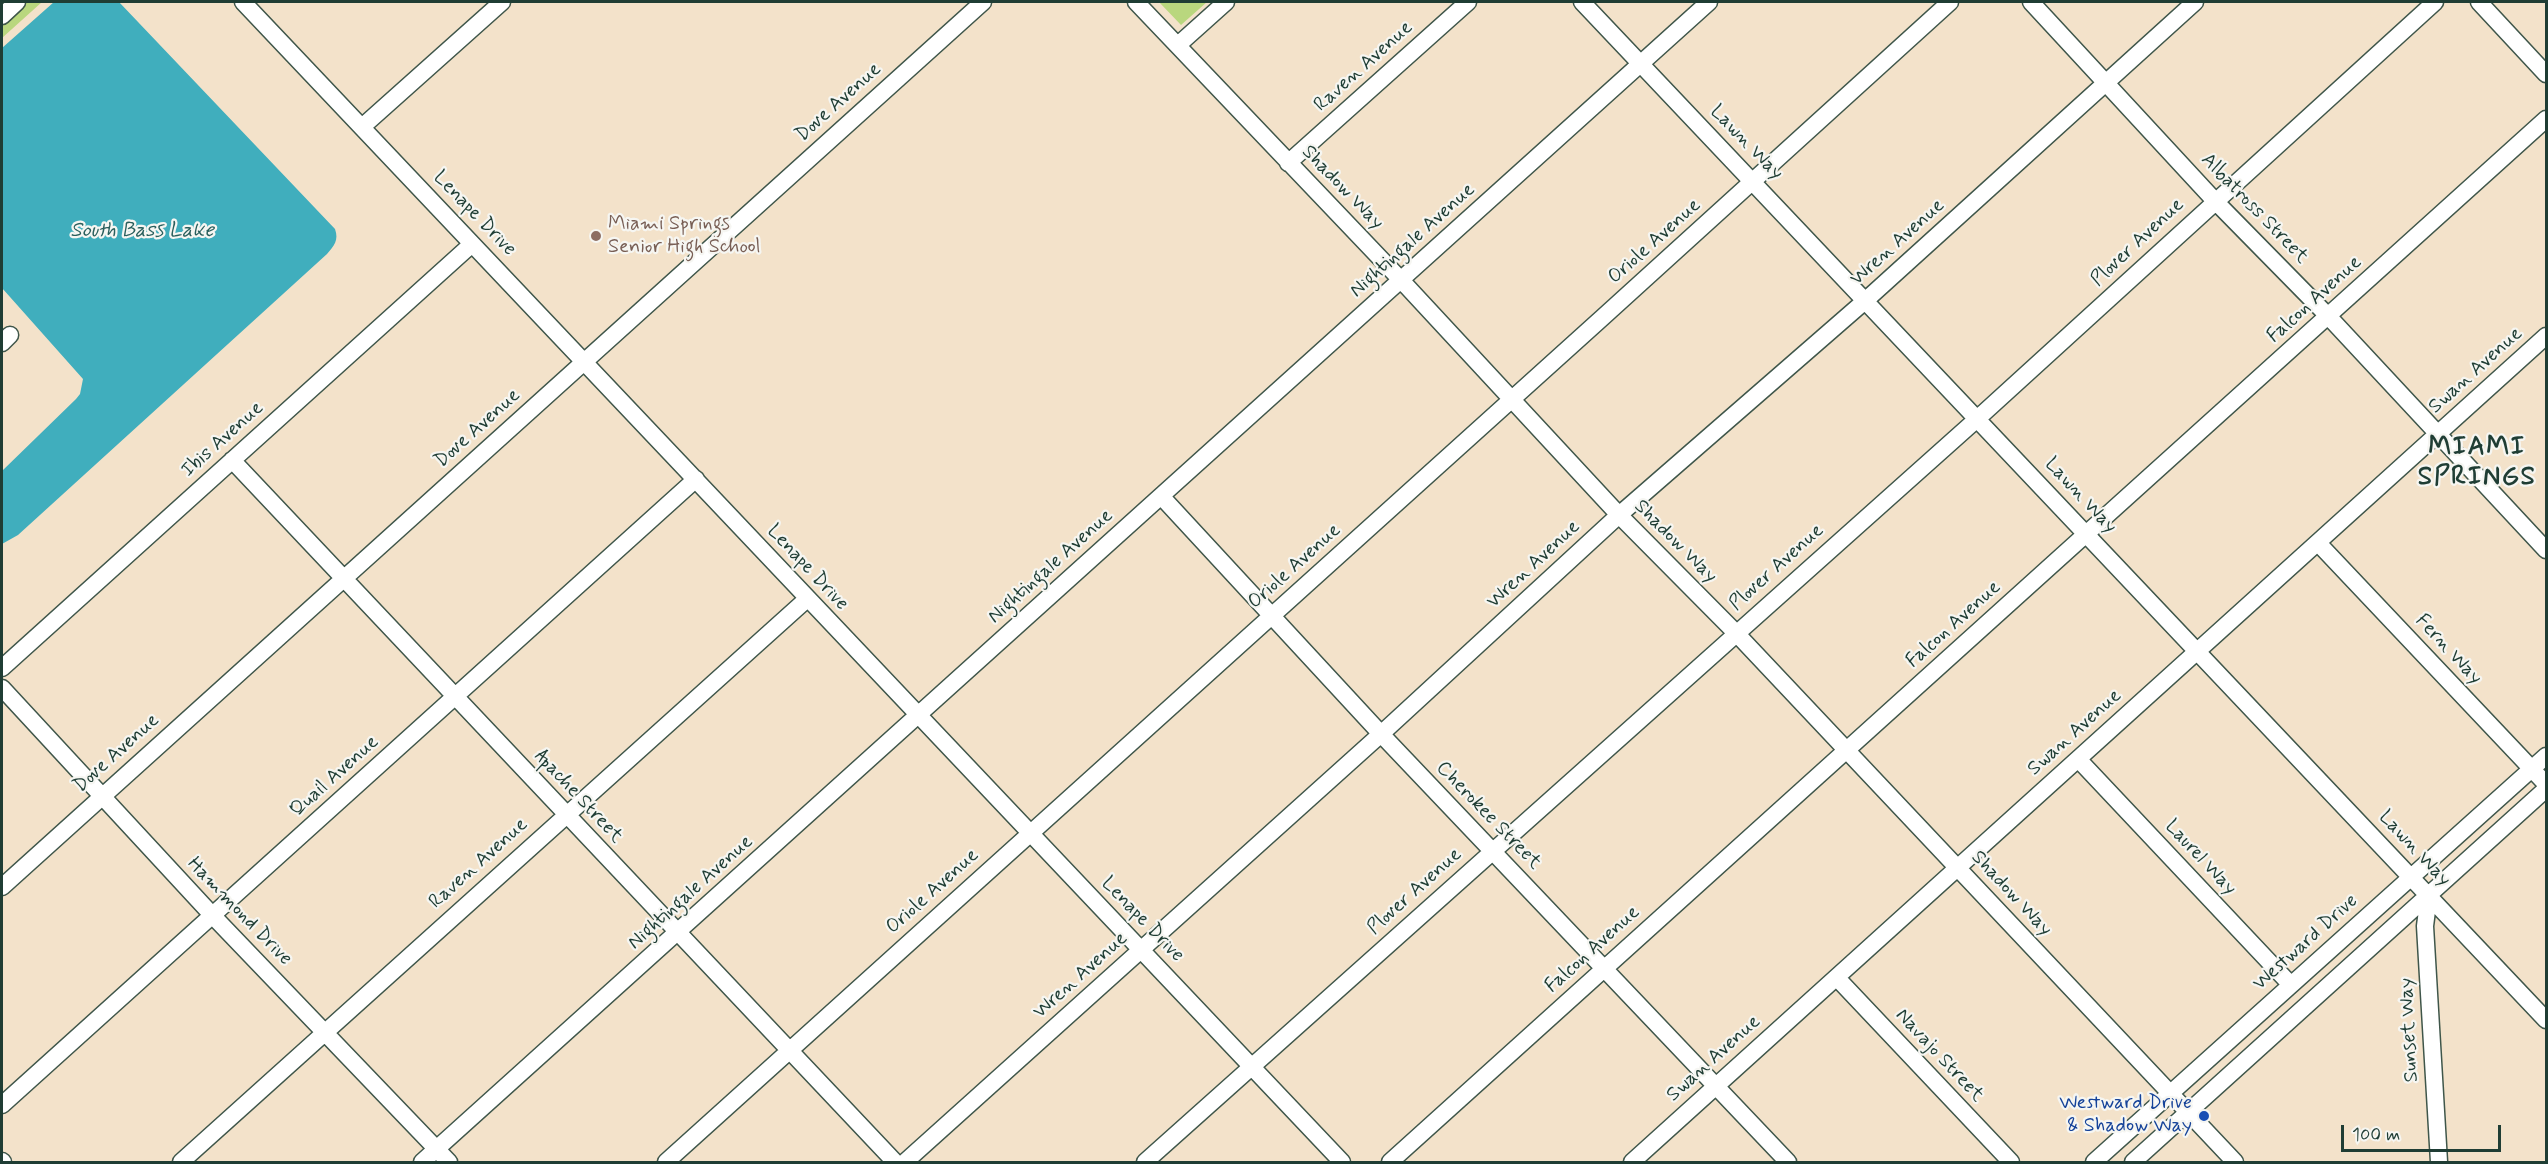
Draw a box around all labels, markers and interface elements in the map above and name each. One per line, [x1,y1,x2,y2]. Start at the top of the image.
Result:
street label: Raven Avenue [1310,16,1418,118]
street label: Dove Avenue [791,58,887,148]
street label: Lawn Way [1704,100,1788,186]
street label: Shadow Way [1296,141,1388,235]
street label: Albatross Street [2195,149,2313,269]
street label: Lenape Drive [427,166,521,262]
street label: Nightingale Avenue [1346,179,1480,303]
street label: Oriole Avenue [1604,194,1706,290]
street label: Wren Avenue [1846,194,1950,292]
street label: Plover Avenue [2086,194,2190,292]
place label: Miami Springs Senior High School [608,213,760,260]
water label: South Bass Lake [70,219,214,245]
marker: Miami Springs Senior High School [589,229,603,243]
street label: Falcon Avenue [2263,251,2367,349]
street label: Swan Avenue [2424,323,2528,419]
street label: Dove Avenue [430,384,526,474]
street label: Ibis Avenue [177,397,269,483]
district label: MIAMI SPRINGS [2416,433,2538,494]
street label: Lawn Way [2039,453,2121,539]
street label: Shadow Way [1628,495,1722,589]
street label: Nightingale Avenue [984,505,1118,629]
street label: Wren Avenue [1482,516,1586,614]
street label: Oriole Avenue [1244,519,1346,615]
street label: Plover Avenue [1725,519,1829,617]
street label: Lenape Drive [761,520,853,616]
street label: Falcon Avenue [1902,576,2006,674]
street label: Fern Way [2409,610,2487,690]
street label: Swan Avenue [2023,685,2127,781]
street label: Dove Avenue [69,709,165,799]
street label: Quail Avenue [286,731,384,823]
street label: Apache Street [529,745,627,849]
street label: Cherokee Street [1430,757,1546,875]
street label: Lawn Way [2373,806,2455,892]
street label: Raven Avenue [425,813,533,915]
street label: Laurel Way [2159,815,2241,901]
street label: Nightingale Avenue [624,831,758,955]
street label: Plover Avenue [1363,843,1467,941]
street label: Oriole Avenue [882,844,984,940]
street label: Shadow Way [1965,846,2057,942]
street label: Hammond Drive [181,853,297,971]
street label: Lenape Drive [1095,872,1189,968]
street label: Westward Drive [2249,890,2363,996]
street label: Falcon Avenue [1541,901,1645,999]
street label: Wren Avenue [1029,927,1133,1025]
street label: Sunset Way [2395,977,2425,1083]
street label: Navajo Street [1890,1004,1988,1108]
street label: Swan Avenue [1662,1011,1766,1107]
place label: Westward Drive & Shadow Way [2059,1092,2192,1139]
marker: Westward Drive & Shadow Way [2197,1109,2211,1123]
scale bar [2344,1113,2504,1151]
text: 100 m [2352,1123,2400,1147]

